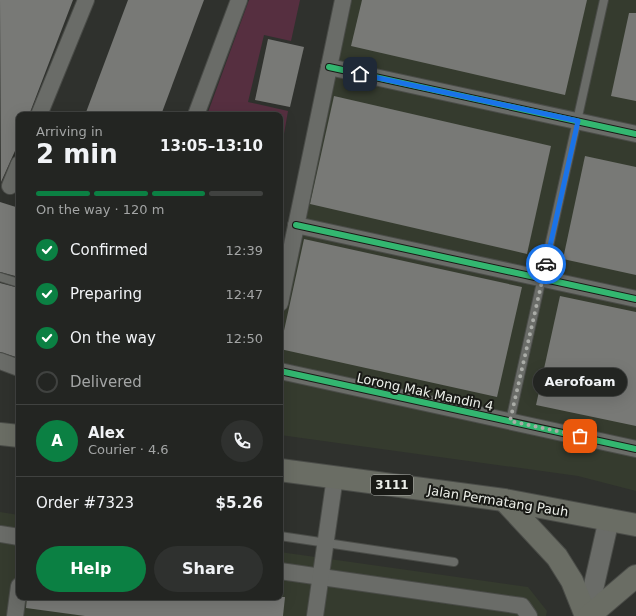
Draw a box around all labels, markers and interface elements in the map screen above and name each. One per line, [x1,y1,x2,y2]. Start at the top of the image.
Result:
pin [343,57,377,91]
icon: home [349,63,371,85]
text: Arriving in [36,124,103,139]
text: 13:05–13:10 [160,137,263,155]
text: 2 min [36,139,118,169]
text: On the way · 120 m [36,202,164,217]
icon: check [36,239,58,261]
text: Confirmed [70,241,148,259]
text: 12:39 [226,243,263,258]
courier [526,244,566,284]
icon: car [535,253,557,275]
icon: check [36,283,58,305]
text: Preparing [70,285,142,303]
text: 12:47 [226,287,263,302]
icon: check [36,327,58,349]
text: On the way [70,329,156,347]
text: 12:50 [226,331,263,346]
callout: Aerofoam [533,368,627,396]
street label: Lorong Mak Mandin 4 [355,370,495,414]
text: Delivered [70,373,142,391]
text: Aerofoam [544,374,616,389]
pin [563,419,597,453]
button: phone [221,420,263,462]
text: Alex [88,424,125,442]
icon: bag [569,425,591,447]
text: A [51,432,63,450]
text: Courier · 4.6 [88,442,169,457]
road number: 3111 [371,475,413,495]
street label: Jalan Permatang Pauh [426,482,569,520]
text: Order #7323 [36,494,134,512]
text: $5.26 [216,494,263,512]
button: Help [36,546,146,592]
button: Share [154,546,263,592]

